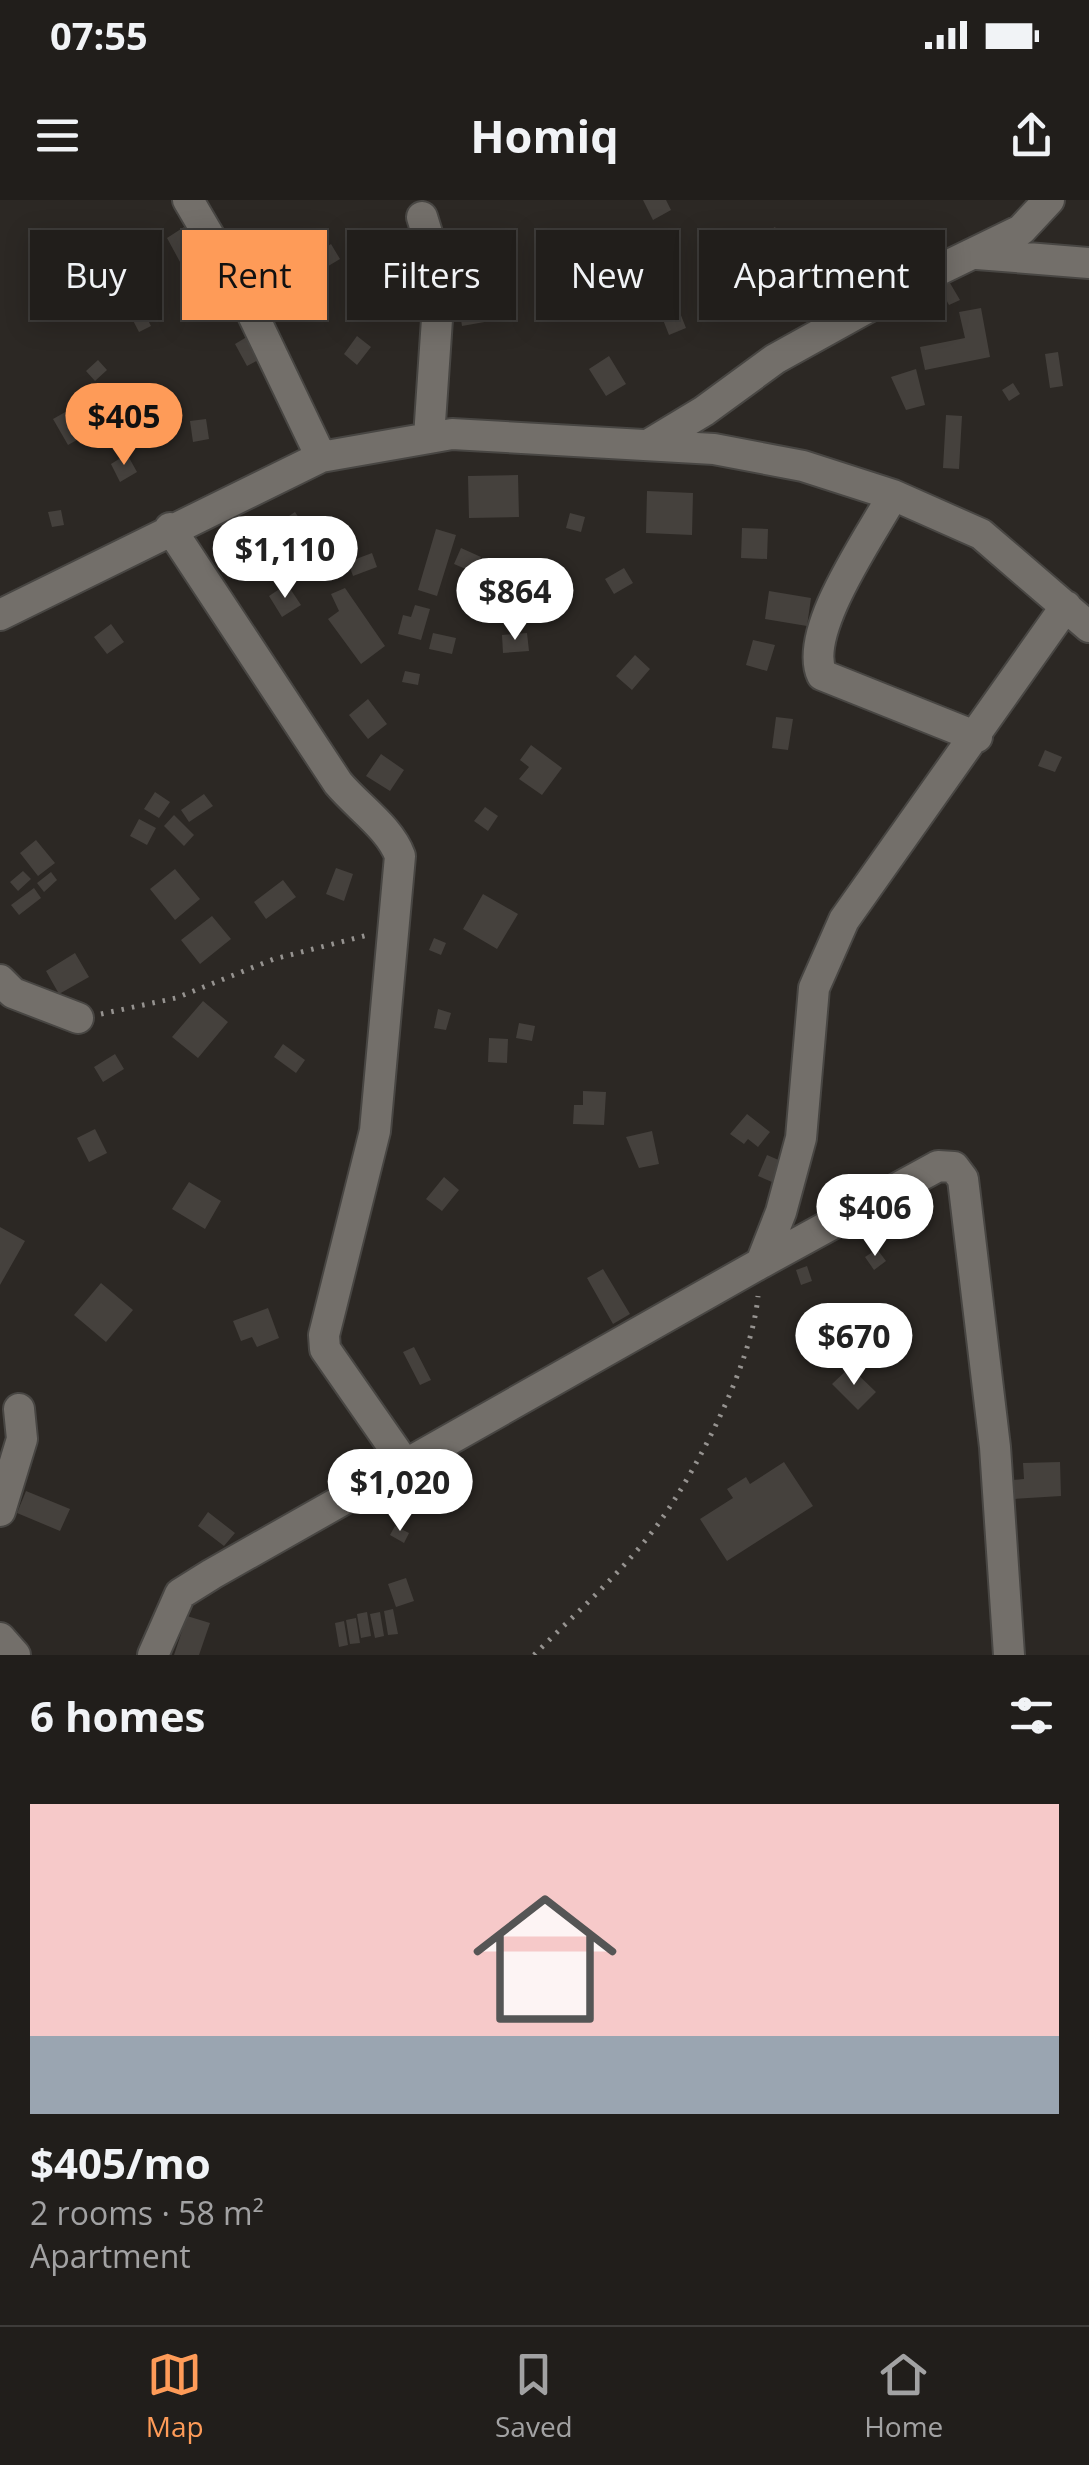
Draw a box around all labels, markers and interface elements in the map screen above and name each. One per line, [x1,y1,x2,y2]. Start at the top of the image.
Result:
text: 07:55 [50,9,148,61]
text: Homiq [470,105,619,166]
icon: menu [30,108,85,163]
icon: share [1004,108,1059,163]
chip: Buy [30,230,162,320]
chip: Rent [182,230,327,320]
chip: Filters [347,230,516,320]
chip: New [536,230,679,320]
chip: Apartment [699,230,945,320]
pin: $405 [65,383,183,468]
text: $405 [87,394,161,437]
pin: $1,110 [204,516,366,601]
text: $1,110 [235,527,335,570]
pin: $864 [456,558,574,643]
text: $864 [478,569,552,612]
pin: $406 [816,1174,934,1259]
text: $406 [838,1185,912,1228]
pin: $670 [795,1303,913,1388]
text: $670 [817,1314,891,1357]
pin: $1,020 [319,1449,481,1534]
text: $1,020 [350,1460,450,1503]
text: 6 homes [30,1687,205,1744]
icon: filters [1004,1688,1059,1743]
icon: home [455,1869,635,2049]
text: $405/mo [30,2134,211,2191]
text: 2 rooms · 58 m² [30,2191,264,2234]
text: Apartment [30,2234,191,2277]
tab: Map [146,2347,204,2445]
tab: Saved [495,2347,573,2445]
tab: Home [864,2347,943,2445]

